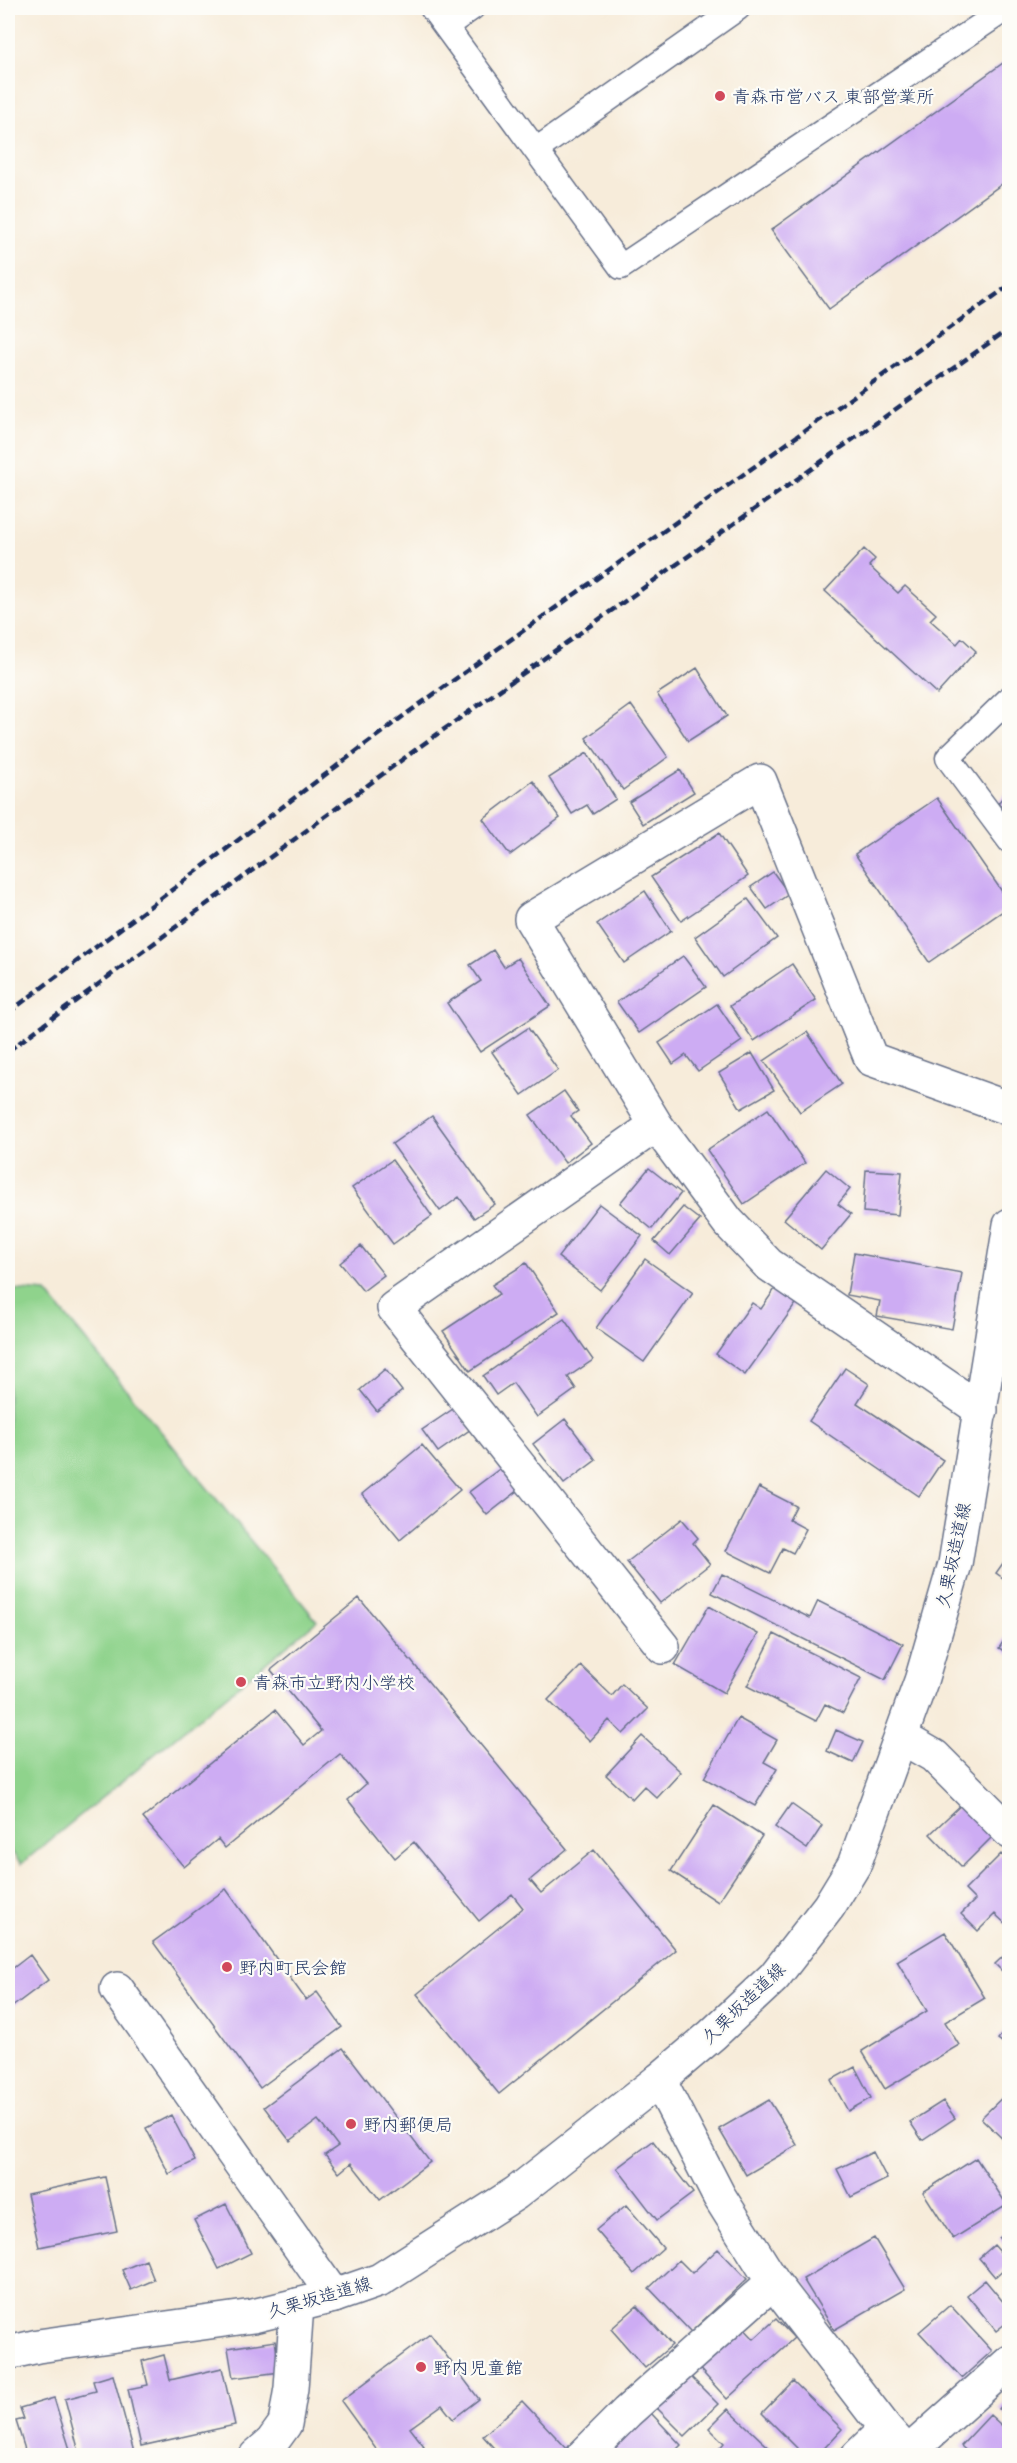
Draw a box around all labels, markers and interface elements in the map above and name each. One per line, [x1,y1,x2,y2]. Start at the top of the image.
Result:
place label: 青森市営バス 東部営業所 [732,84,934,109]
marker: 青森市営バス 東部営業所 [713,89,727,103]
street label: 久栗坂造道線 [930,1500,976,1610]
place label: 青森市立野内小学校 [253,1670,415,1695]
marker: 青森市立野内小学校 [234,1675,248,1689]
place label: 野内町民会館 [239,1955,347,1980]
street label: 久栗坂造道線 [695,1956,791,2050]
marker: 野内町民会館 [220,1960,234,1974]
place label: 野内郵便局 [363,2112,453,2137]
marker: 野内郵便局 [344,2117,358,2131]
street label: 久栗坂造道線 [264,2270,374,2324]
place label: 野内児童館 [433,2355,523,2380]
marker: 野内児童館 [414,2360,428,2374]

